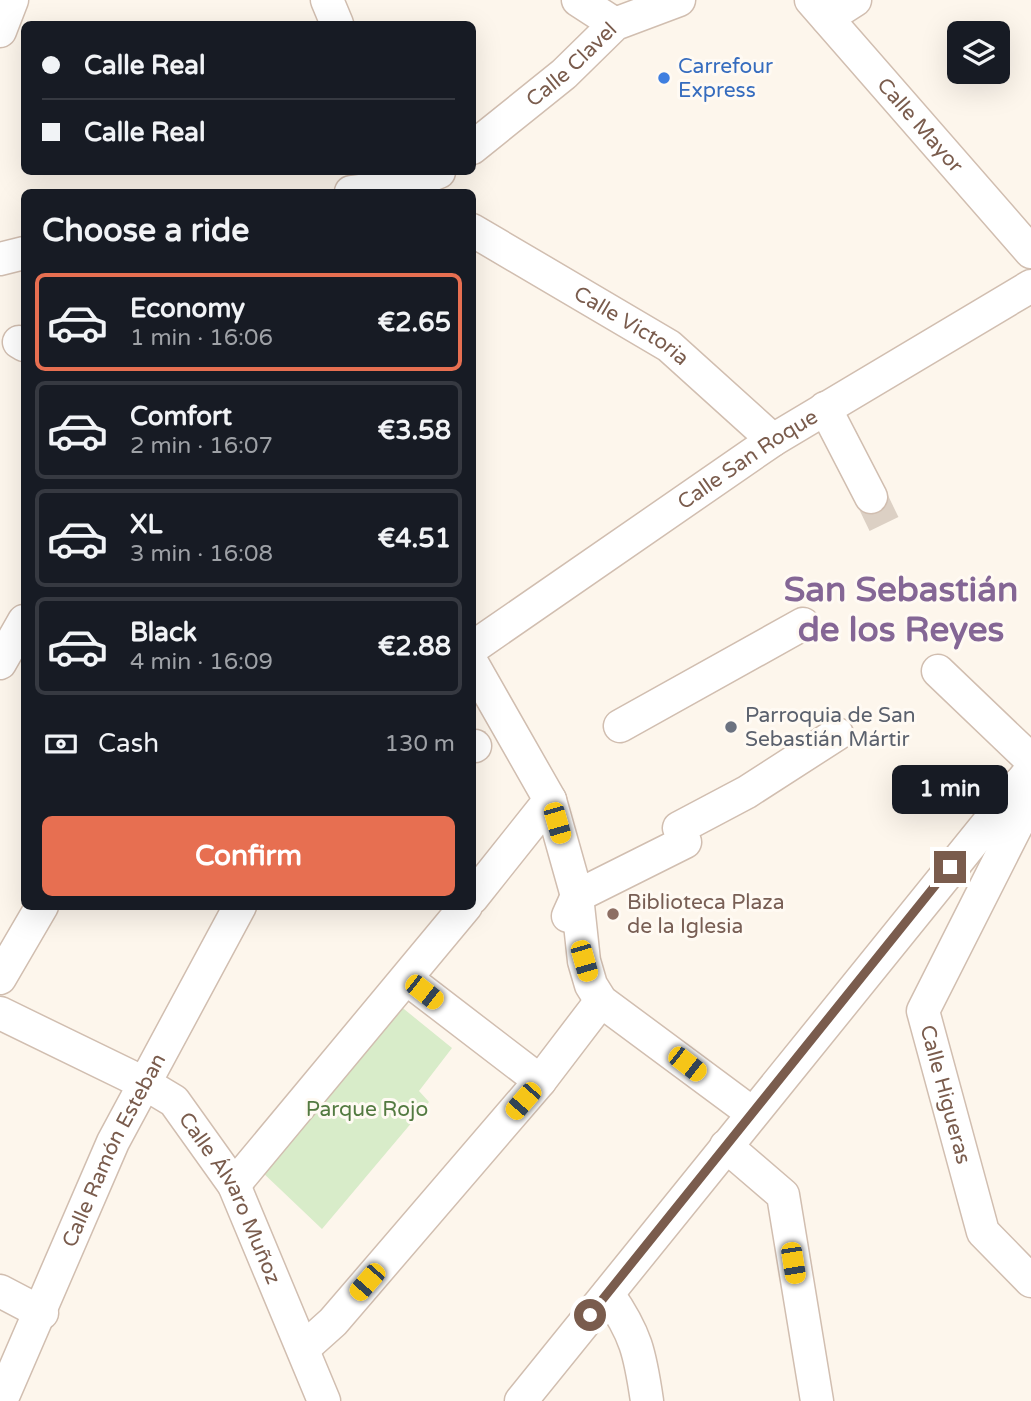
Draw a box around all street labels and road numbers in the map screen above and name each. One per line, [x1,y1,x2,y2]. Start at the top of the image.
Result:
street label: Calle Clavel [521,17,622,112]
street label: Calle Mayor [872,72,968,178]
street label: Calle Victoria [570,280,694,371]
street label: Calle San Roque [673,404,822,515]
street label: Calle Higueras [915,1022,976,1167]
street label: Calle Ramón Esteban [57,1049,171,1251]
street label: Calle Álvaro Muñoz [173,1107,286,1288]

